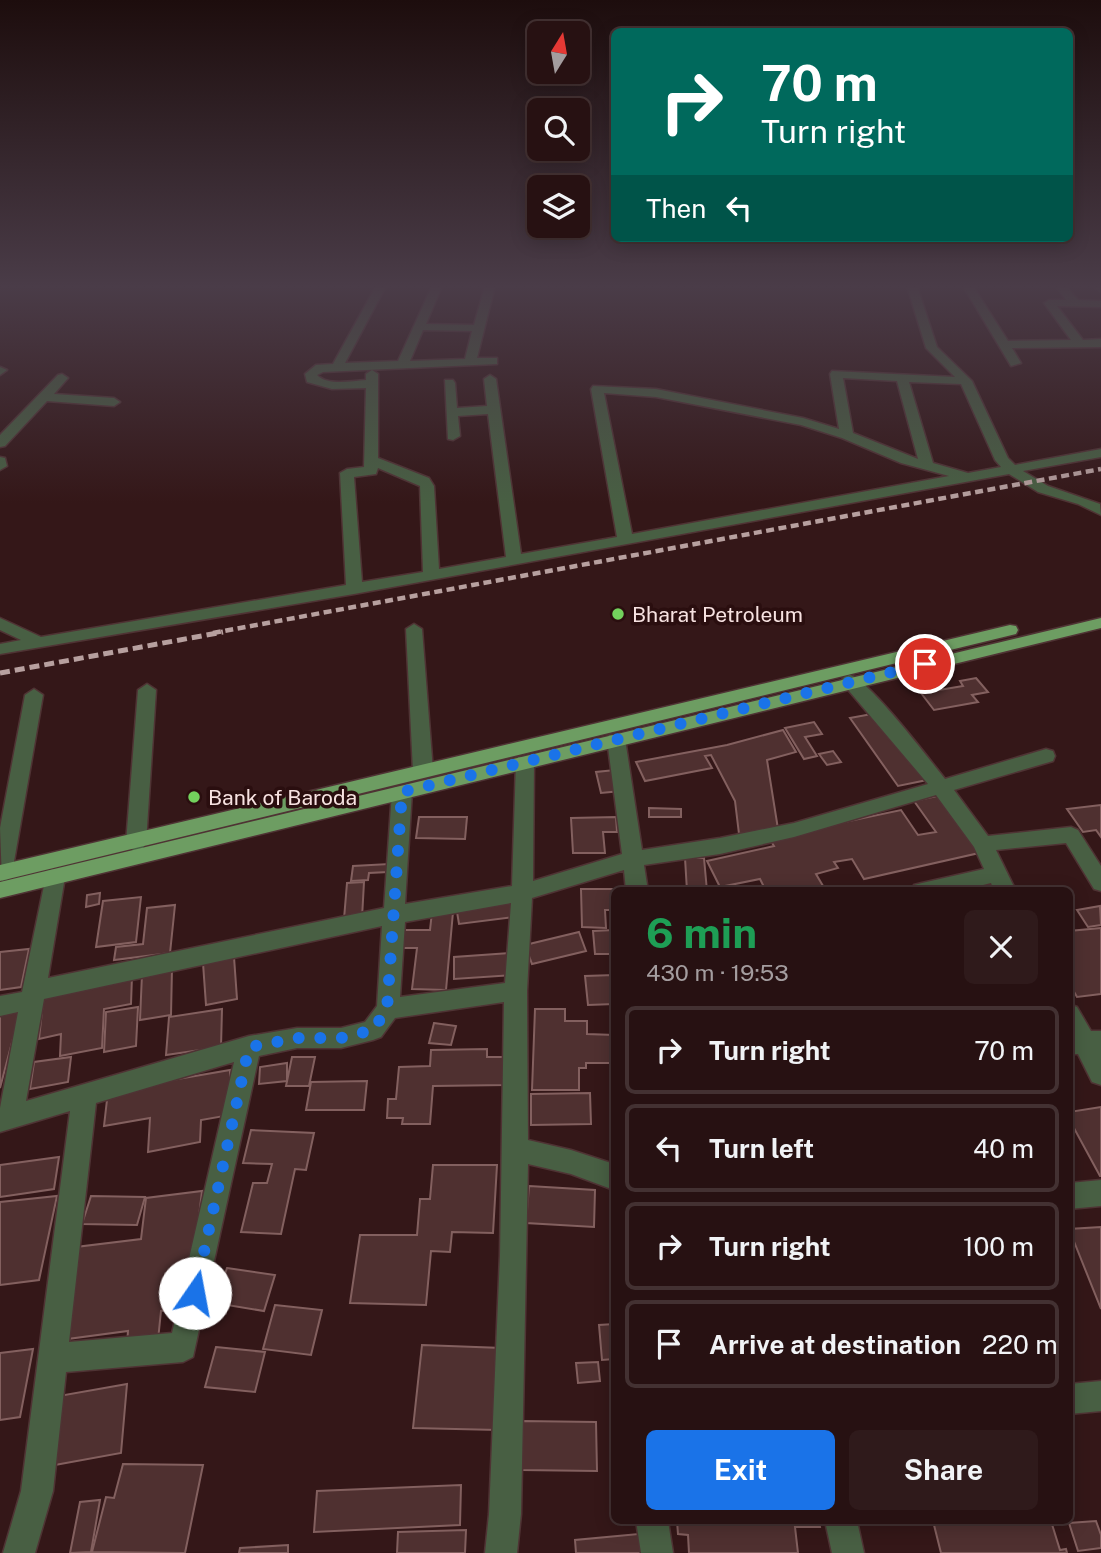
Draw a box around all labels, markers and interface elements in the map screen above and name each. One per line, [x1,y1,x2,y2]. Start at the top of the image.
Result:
north arrow [527,21,590,84]
map controls [527,21,590,238]
text: 70 m [761,54,878,112]
icon: right [646,56,737,147]
button: search [527,98,590,161]
text: Turn right [761,113,906,150]
button: layers [527,175,590,238]
icon: left [720,189,758,227]
text: Then [646,193,706,224]
place label: Bharat Petroleum [632,602,803,627]
marker: Bharat Petroleum [610,606,626,622]
pin [895,634,955,694]
icon: arrive [906,645,944,683]
place label: Bank of Baroda [208,785,357,810]
marker: Bank of Baroda [186,789,202,805]
text: 6 min [646,908,757,957]
button: close [964,910,1038,984]
text: 430 m · 19:53 [646,959,789,986]
icon: right [650,1031,688,1069]
text: Turn right [709,1035,831,1066]
text: 70 m [974,1035,1034,1066]
icon: left [650,1129,688,1167]
text: Turn left [709,1133,814,1164]
text: 40 m [973,1133,1034,1164]
icon: right [650,1227,688,1265]
text: Turn right [709,1231,831,1262]
text: 100 m [963,1231,1034,1262]
position arrow [158,1256,232,1330]
icon: arrive [650,1325,688,1363]
text: Arrive at destination [709,1329,961,1360]
text: 220 m [982,1329,1058,1360]
button: Exit [646,1430,835,1510]
button: Share [849,1430,1038,1510]

